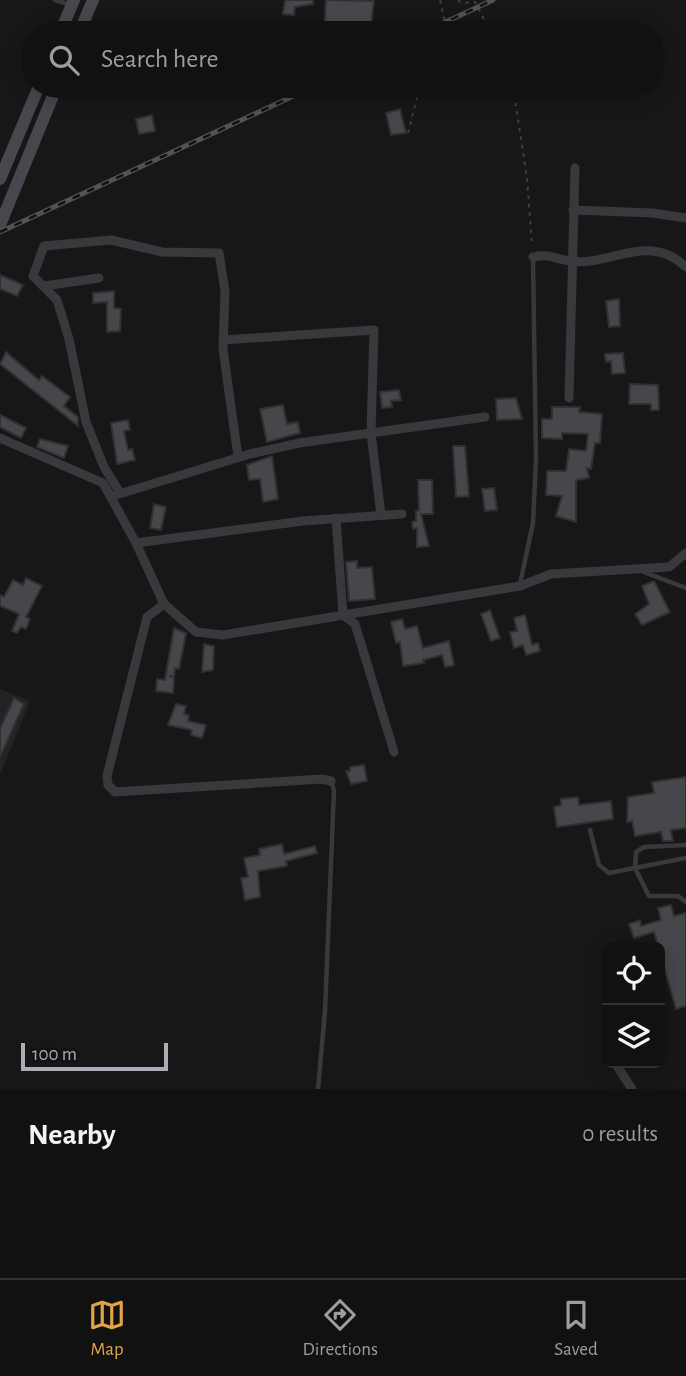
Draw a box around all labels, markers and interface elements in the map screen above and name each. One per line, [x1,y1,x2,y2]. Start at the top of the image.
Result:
search box [21,21,665,98]
icon: search [45,41,83,79]
text: Search here [101,46,219,72]
map controls [602,942,665,1068]
button: locate [602,942,665,1005]
button: layers [602,1005,665,1068]
scale bar [21,1040,168,1072]
text: 100 m [32,1045,77,1064]
text: Nearby [28,1120,116,1150]
text: 0 results [582,1123,658,1146]
tab: Map [88,1296,126,1361]
tab: Directions [302,1296,378,1361]
tab: Saved [554,1296,598,1361]

